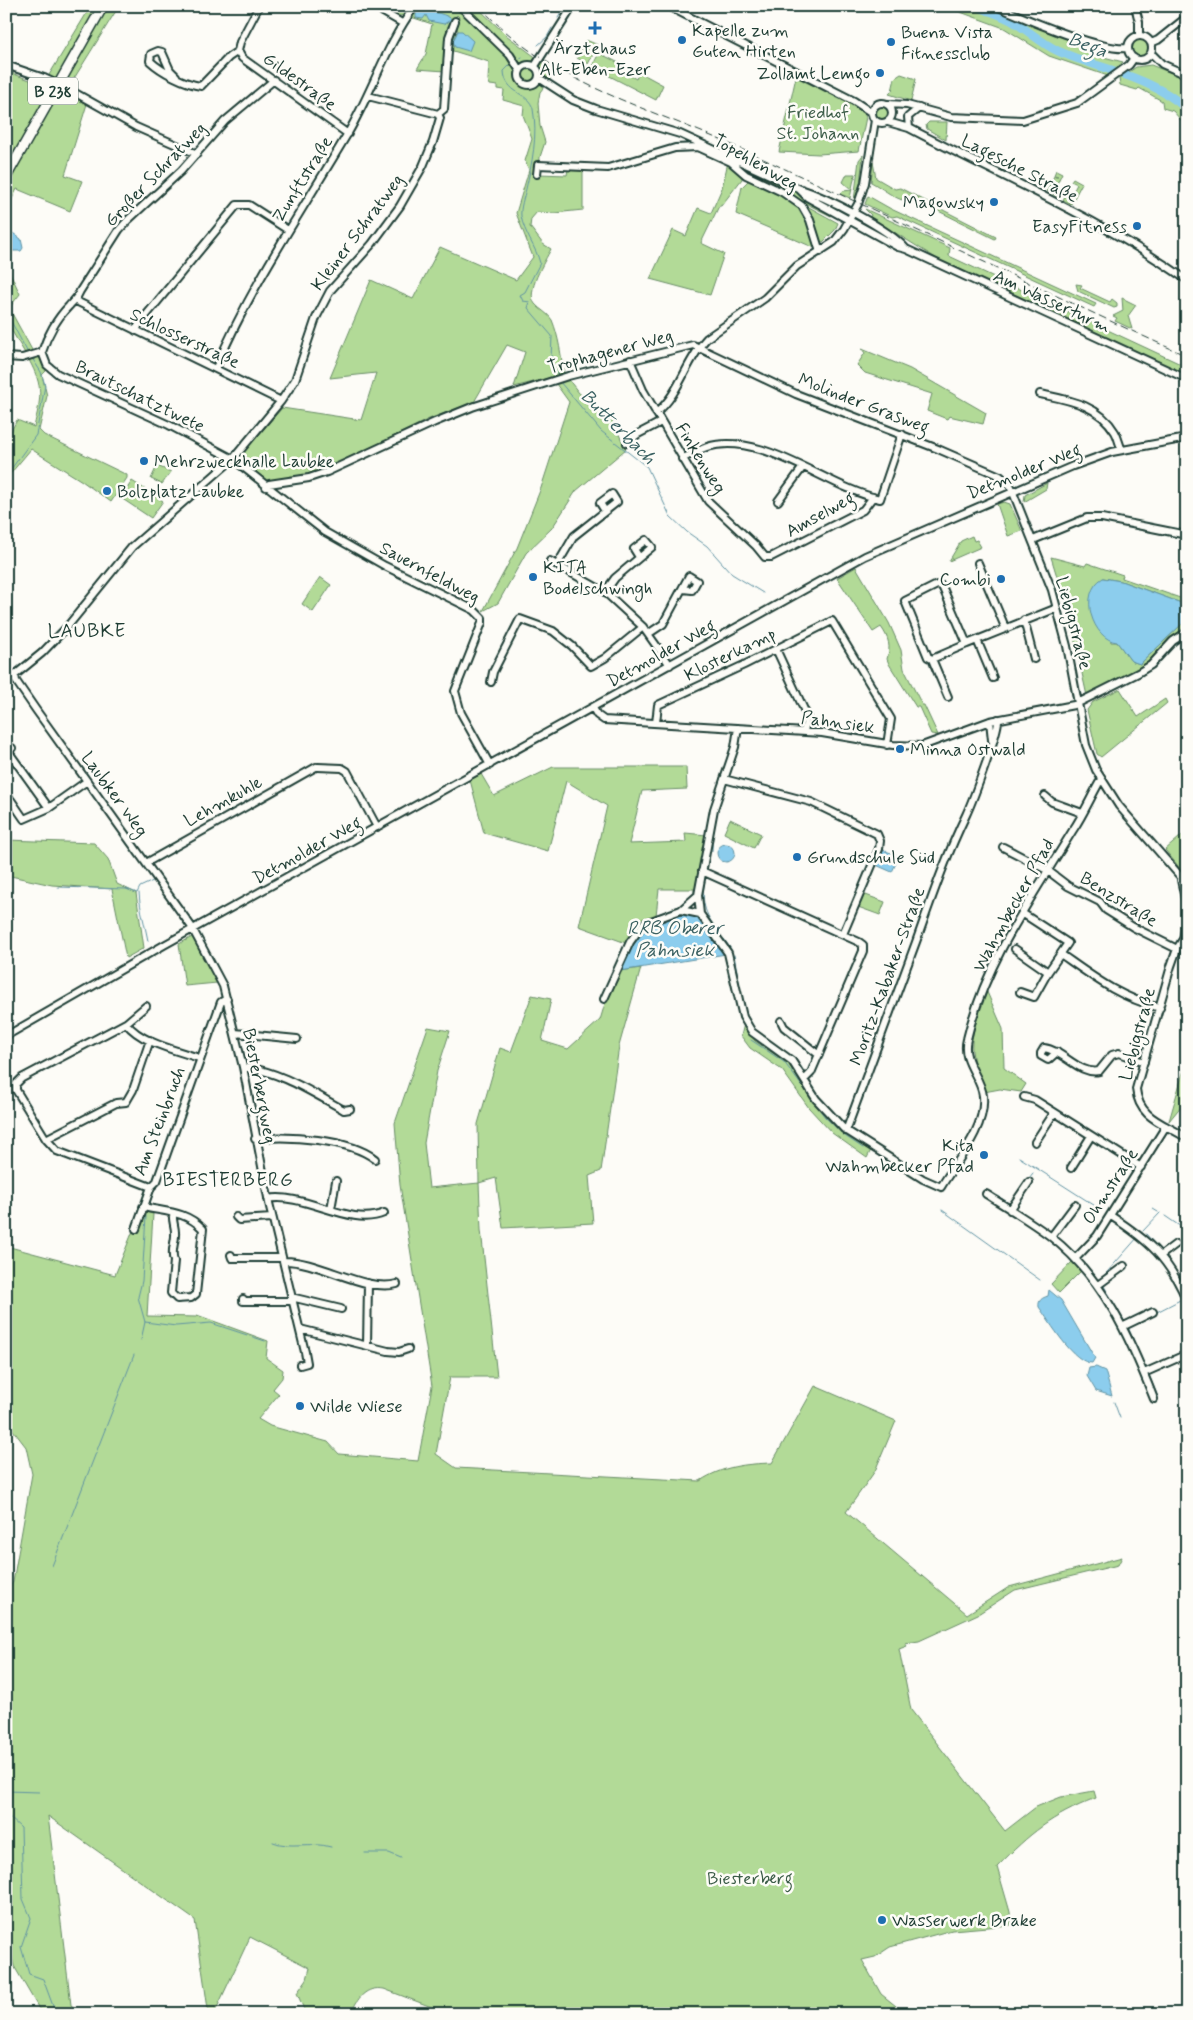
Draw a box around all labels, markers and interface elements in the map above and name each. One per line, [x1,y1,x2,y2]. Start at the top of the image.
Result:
place label: Kapelle zum Guten Hirten [692,19,796,64]
marker: Ärztehaus Alt-Eben-Ezer [588,21,602,35]
place label: Buena Vista Fitnessclub [901,21,993,66]
water label: Bega [1064,27,1111,66]
marker: Kapelle zum Guten Hirten [676,34,688,46]
marker: Buena Vista Fitnessclub [885,36,897,48]
place label: Ärztehaus Alt-Eben-Ezer [539,37,651,82]
street label: Gildestraße [258,47,341,117]
place label: Zollamt Lemgo [757,62,870,88]
marker: Zollamt Lemgo [874,67,886,79]
road number: B 238 [28,78,78,104]
park label: Friedhof St. Johann [777,101,859,146]
street label: Großer Schratweg [99,117,212,232]
street label: Topehlenweg [709,129,802,197]
street label: Lagesche Straße [956,129,1082,211]
street label: Zunftstraße [267,132,339,227]
street label: Kleiner Schratweg [306,169,410,296]
place label: Magowsky [903,191,984,217]
marker: Magowsky [988,196,1000,208]
place label: EasyFitness [1032,215,1127,239]
marker: EasyFitness [1131,220,1143,232]
street label: Am Wasserturm [989,264,1114,340]
street label: Schlosserstraße [126,303,244,375]
street label: Trophagener Weg [545,324,676,381]
street label: Brautschatztwete [71,355,208,439]
street label: Molinder Grasweg [794,368,933,442]
water label: Butterbach [575,384,661,470]
street label: Finkenweg [668,419,731,499]
street label: Detmolder Weg [964,438,1086,508]
place label: Mehrzweckhalle Laubke [154,450,334,474]
marker: Mehrzweckhalle Laubke [138,455,150,467]
place label: Bolzplatz Laubke [117,480,244,504]
marker: Bolzplatz Laubke [101,485,113,497]
street label: Amselweg [782,486,860,545]
street label: Sauernfeldweg [375,536,484,609]
place label: KITA Bodelschwingh [543,556,653,602]
place label: Combi [939,568,991,592]
marker: KITA Bodelschwingh [527,571,539,583]
marker: Combi [995,573,1007,585]
street label: Liebigstraße [1048,574,1097,673]
street label: Detmolder Weg [603,614,721,695]
district label: LAUBKE [48,619,126,644]
street label: Klosterkamp [681,622,780,687]
street label: Pahnsiek [799,706,876,740]
place label: Minna Ostwald [910,738,1026,762]
marker: Minna Ostwald [894,743,906,755]
street label: Laubker Weg [74,747,153,843]
street label: Lehmkuhle [180,771,267,833]
street label: Detmolder Weg [249,811,367,892]
street label: Wahmbecker Pfad [967,835,1060,976]
place label: Grundschule Süd [807,846,935,870]
marker: Grundschule Süd [791,851,803,863]
street label: Benzstraße [1075,866,1162,933]
street label: Moritz-Kabaker-Straße [844,884,931,1069]
water label: RRB Oberer Pahnsiek [627,916,726,963]
street label: Liebigstraße [1114,985,1163,1084]
street label: Biesterbergweg [234,1027,282,1146]
street label: Am Steinbruch [128,1063,192,1179]
place label: Kita Wahmbecker Pfad [825,1134,974,1179]
street label: Ohmstraße [1077,1144,1144,1229]
marker: Kita Wahmbecker Pfad [978,1149,990,1161]
district label: BIESTERBERG [162,1168,294,1193]
place label: Wilde Wiese [310,1395,403,1419]
marker: Wilde Wiese [294,1400,306,1412]
park label: Biesterberg [707,1867,793,1893]
place label: Wasserwerk Brake [892,1909,1037,1933]
marker: Wasserwerk Brake [876,1914,888,1926]

